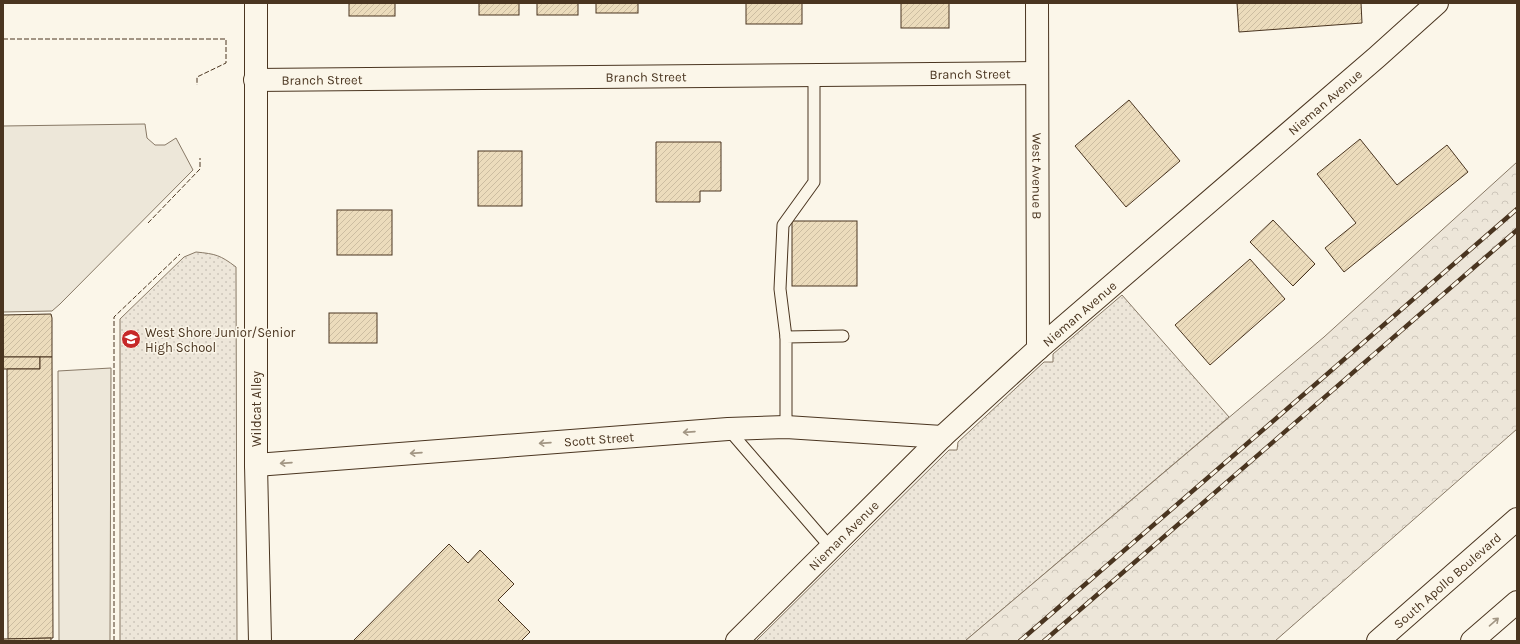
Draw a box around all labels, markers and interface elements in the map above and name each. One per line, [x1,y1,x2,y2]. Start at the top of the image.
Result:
street label: Branch Street [929,66,1011,82]
street label: Nieman Avenue [1285,66,1365,138]
street label: Branch Street [605,69,687,85]
street label: Branch Street [281,72,363,88]
street label: West Avenue B [1029,133,1045,219]
street label: Nieman Avenue [1040,278,1120,350]
place label: West Shore Junior/Senior High School [145,325,296,355]
school or university icon: West Shore Junior/Senior High School [120,328,142,350]
street label: Wildcat Alley [249,371,264,447]
one-way arrow [683,428,696,435]
street label: Scott Street [563,429,635,449]
one-way arrow [539,439,552,446]
one-way arrow [410,449,423,457]
one-way arrow [280,460,293,467]
street label: Nieman Avenue [806,497,882,574]
street label: South Apollo Boulevard [1391,530,1504,632]
one-way arrow [1489,617,1500,626]

